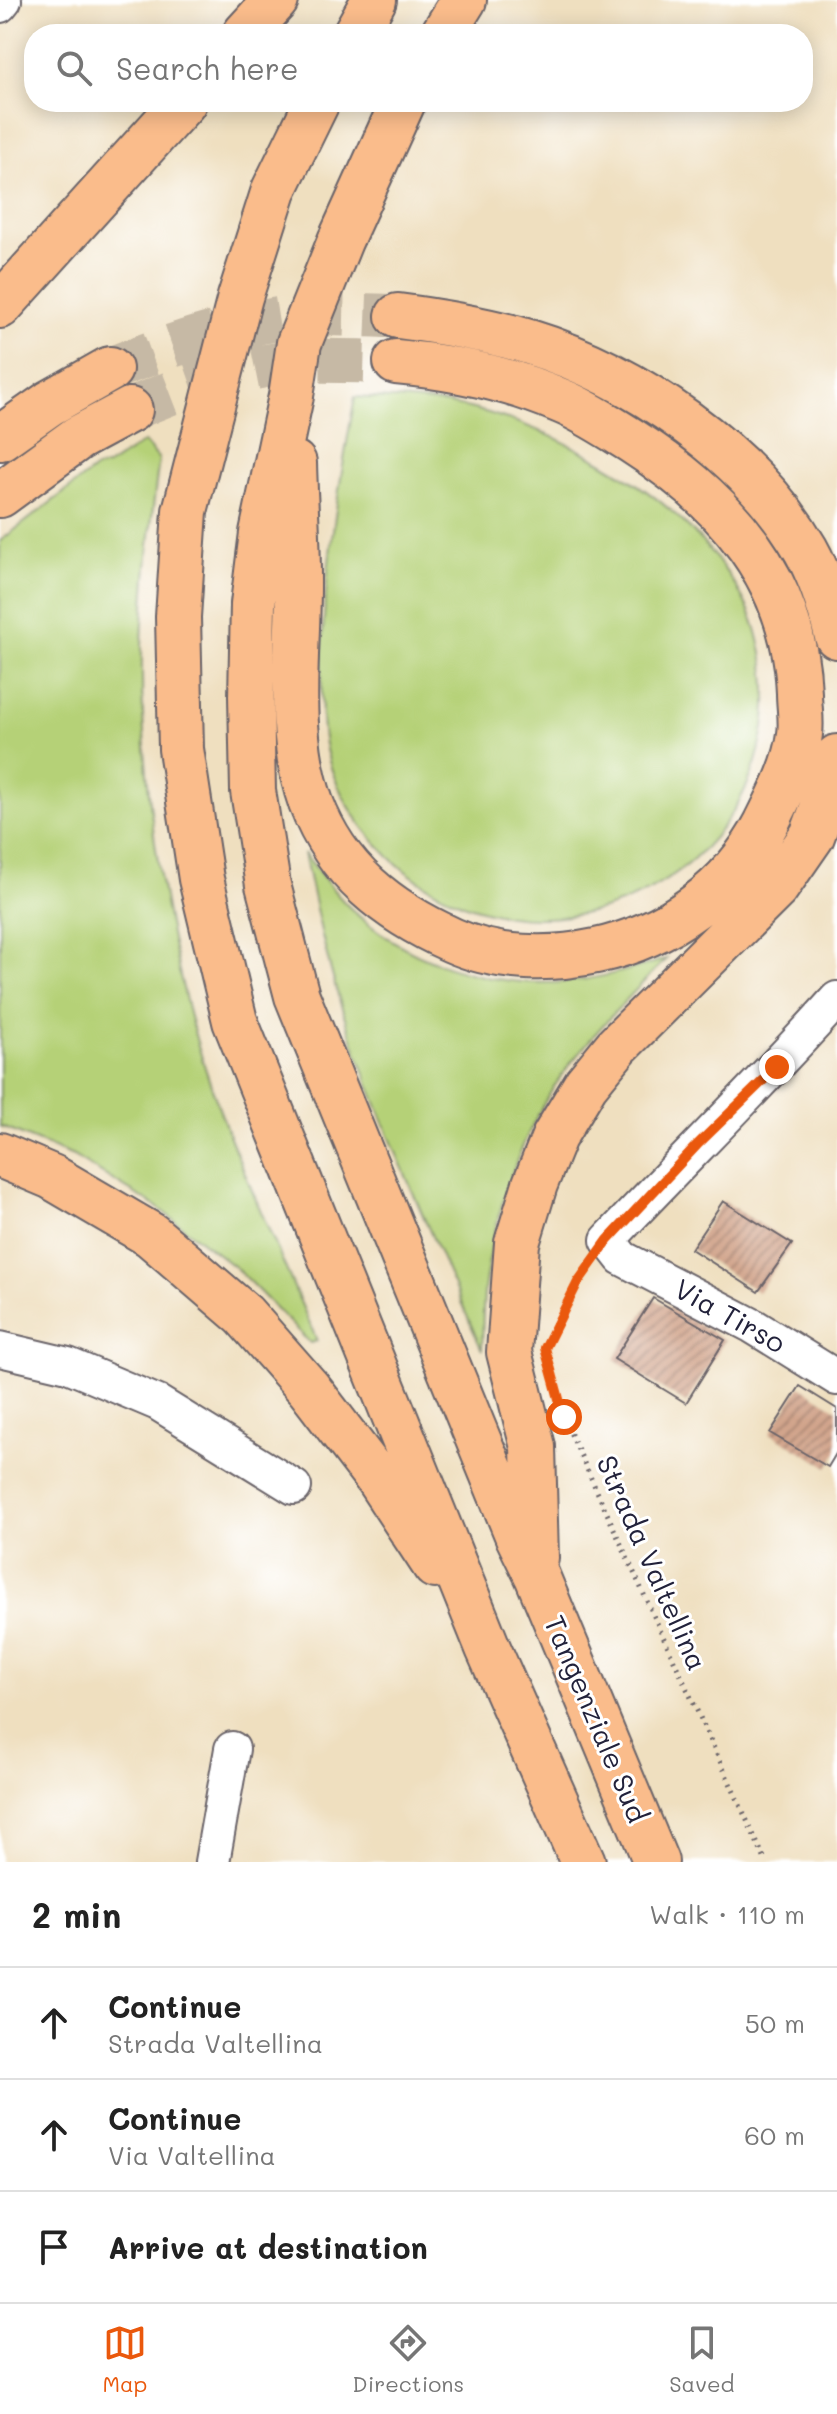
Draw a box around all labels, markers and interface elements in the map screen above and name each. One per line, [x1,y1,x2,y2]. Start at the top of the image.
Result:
search box [24,24,813,112]
icon: search [52,46,96,90]
text: Search here [116,48,299,88]
route end [759,1049,795,1085]
street label: Via Tirso [669,1270,792,1360]
route start [546,1399,582,1435]
street label: Strada Valtellina [589,1450,716,1676]
street label: Tangenziale Sud [537,1610,657,1828]
text: 2 min [32,1892,121,1937]
text: Walk · 110 m [649,1897,805,1931]
text: Continue [108,1986,241,2026]
icon: ahead [32,2001,76,2045]
text: 50 m [745,2006,805,2040]
text: Strada Valtellina [108,2026,323,2060]
text: Continue [108,2098,241,2138]
icon: ahead [32,2113,76,2157]
text: 60 m [744,2118,805,2152]
text: Via Valtellina [108,2138,276,2172]
icon: arrive [32,2225,76,2269]
text: Arrive at destination [108,2227,428,2267]
tab: Map [103,2321,147,2398]
tab: Directions [352,2321,464,2398]
tab: Saved [669,2321,734,2398]

